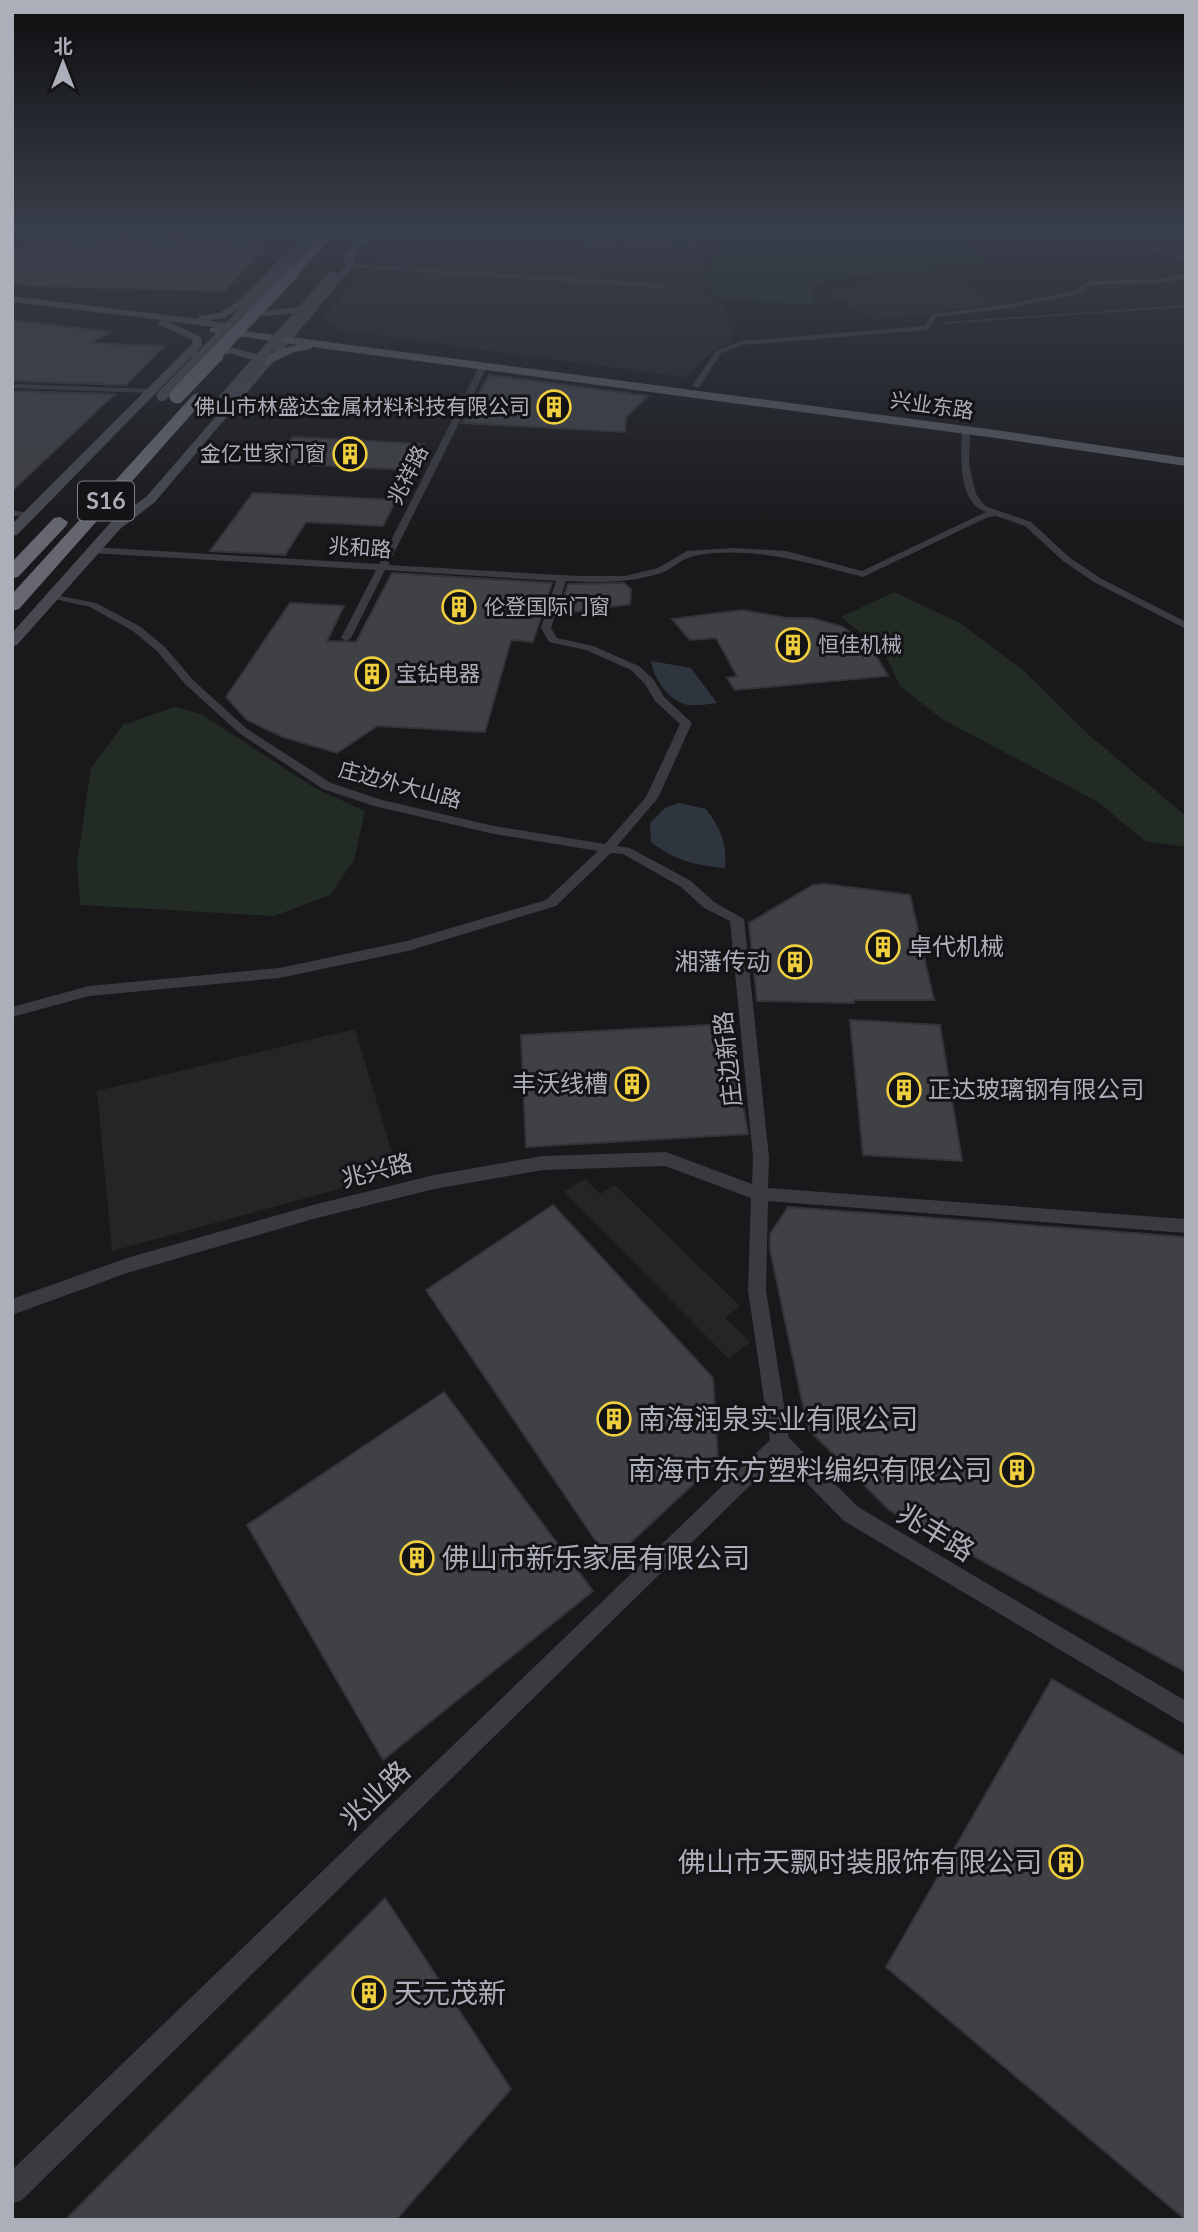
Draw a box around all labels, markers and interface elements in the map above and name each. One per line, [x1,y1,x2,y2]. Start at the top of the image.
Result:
north arrow [28,28,98,98]
text: 北 [53,34,73,57]
street label: 兴业东路 [889,386,976,423]
building icon: 佛山市林盛达金属材料科技有限公司 [535,388,573,426]
place label: 佛山市林盛达金属材料科技有限公司 [194,393,530,418]
building icon: 金亿世家门窗 [331,435,369,473]
place label: 金亿世家门窗 [200,440,326,465]
street label: 兆祥路 [381,441,432,508]
road number: S16 [78,481,134,520]
street label: 兆和路 [328,532,392,561]
building icon: 伦登国际门窗 [440,588,478,626]
place label: 伦登国际门窗 [484,593,610,618]
building icon: 恒佳机械 [774,626,812,664]
place label: 恒佳机械 [818,631,902,656]
building icon: 宝钻电器 [353,655,391,693]
place label: 宝钻电器 [396,660,480,685]
street label: 庄边外大山路 [336,755,464,812]
building icon: 卓代机械 [864,928,902,966]
place label: 卓代机械 [908,931,1004,960]
building icon: 湘藩传动 [776,943,814,981]
place label: 湘藩传动 [674,946,770,975]
street label: 庄边新路 [707,1010,746,1108]
building icon: 丰沃线槽 [613,1065,651,1103]
place label: 丰沃线槽 [512,1068,608,1097]
building icon: 正达玻璃钢有限公司 [885,1071,923,1109]
place label: 正达玻璃钢有限公司 [928,1074,1144,1103]
street label: 兆兴路 [338,1147,415,1192]
building icon: 南海润泉实业有限公司 [595,1400,633,1438]
place label: 南海润泉实业有限公司 [638,1401,918,1435]
building icon: 南海市东方塑料编织有限公司 [998,1451,1036,1489]
place label: 南海市东方塑料编织有限公司 [628,1452,992,1486]
street label: 兆丰路 [892,1495,981,1567]
building icon: 佛山市新乐家居有限公司 [398,1539,436,1577]
place label: 佛山市新乐家居有限公司 [442,1540,750,1574]
street label: 兆业路 [332,1753,416,1836]
building icon: 佛山市天飘时装服饰有限公司 [1047,1843,1085,1881]
place label: 佛山市天飘时装服饰有限公司 [678,1844,1042,1878]
building icon: 天元茂新 [350,1974,388,2012]
place label: 天元茂新 [394,1975,506,2009]

